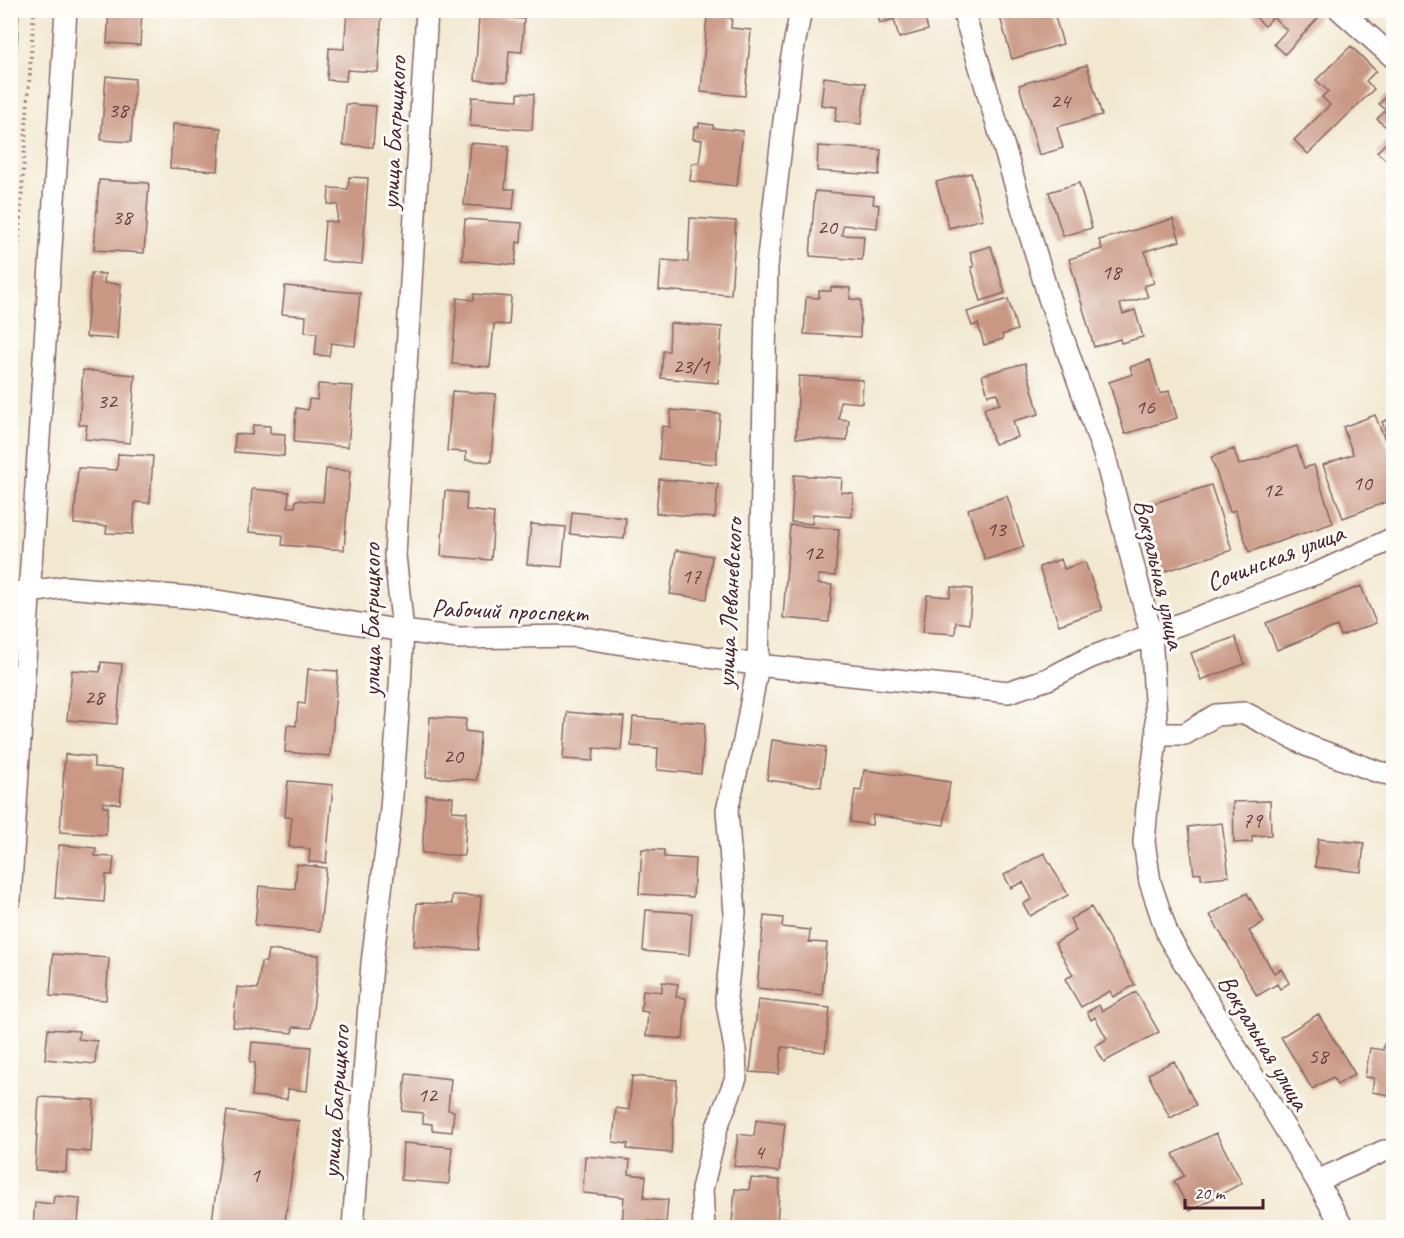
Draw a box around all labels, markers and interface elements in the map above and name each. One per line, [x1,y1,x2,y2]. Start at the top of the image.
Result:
street label: улица Багрицкого [373,54,414,212]
house number: 24 [1050,87,1072,115]
house number: 38 [108,96,130,124]
house number: 38 [112,203,134,231]
house number: 20 [817,213,839,241]
house number: 18 [1101,258,1123,286]
house number: 23/1 [673,352,711,380]
house number: 32 [97,387,119,415]
house number: 16 [1135,393,1156,421]
house number: 10 [1352,469,1374,497]
house number: 12 [1262,476,1284,504]
street label: Вокзальная улица [1126,496,1193,654]
street label: улица Леваневского [708,515,751,691]
house number: 13 [986,515,1008,543]
street label: Сочинская улица [1202,515,1350,599]
house number: 12 [803,539,825,567]
street label: улица Багрицкого [355,542,388,699]
house number: 17 [681,562,702,590]
street label: Рабочий проспект [431,591,590,630]
house number: 28 [84,683,106,711]
house number: 20 [443,742,465,770]
house number: 79 [1242,806,1264,834]
street label: Вокзальная улица [1210,968,1318,1118]
street label: улица Багрицкого [314,1023,357,1182]
house number: 58 [1308,1042,1330,1070]
house number: 12 [417,1081,439,1109]
house number: 4 [754,1138,766,1166]
house number: 1 [250,1161,261,1189]
scale bar [1185,1172,1263,1210]
text: 20 m [1194,1182,1227,1204]

